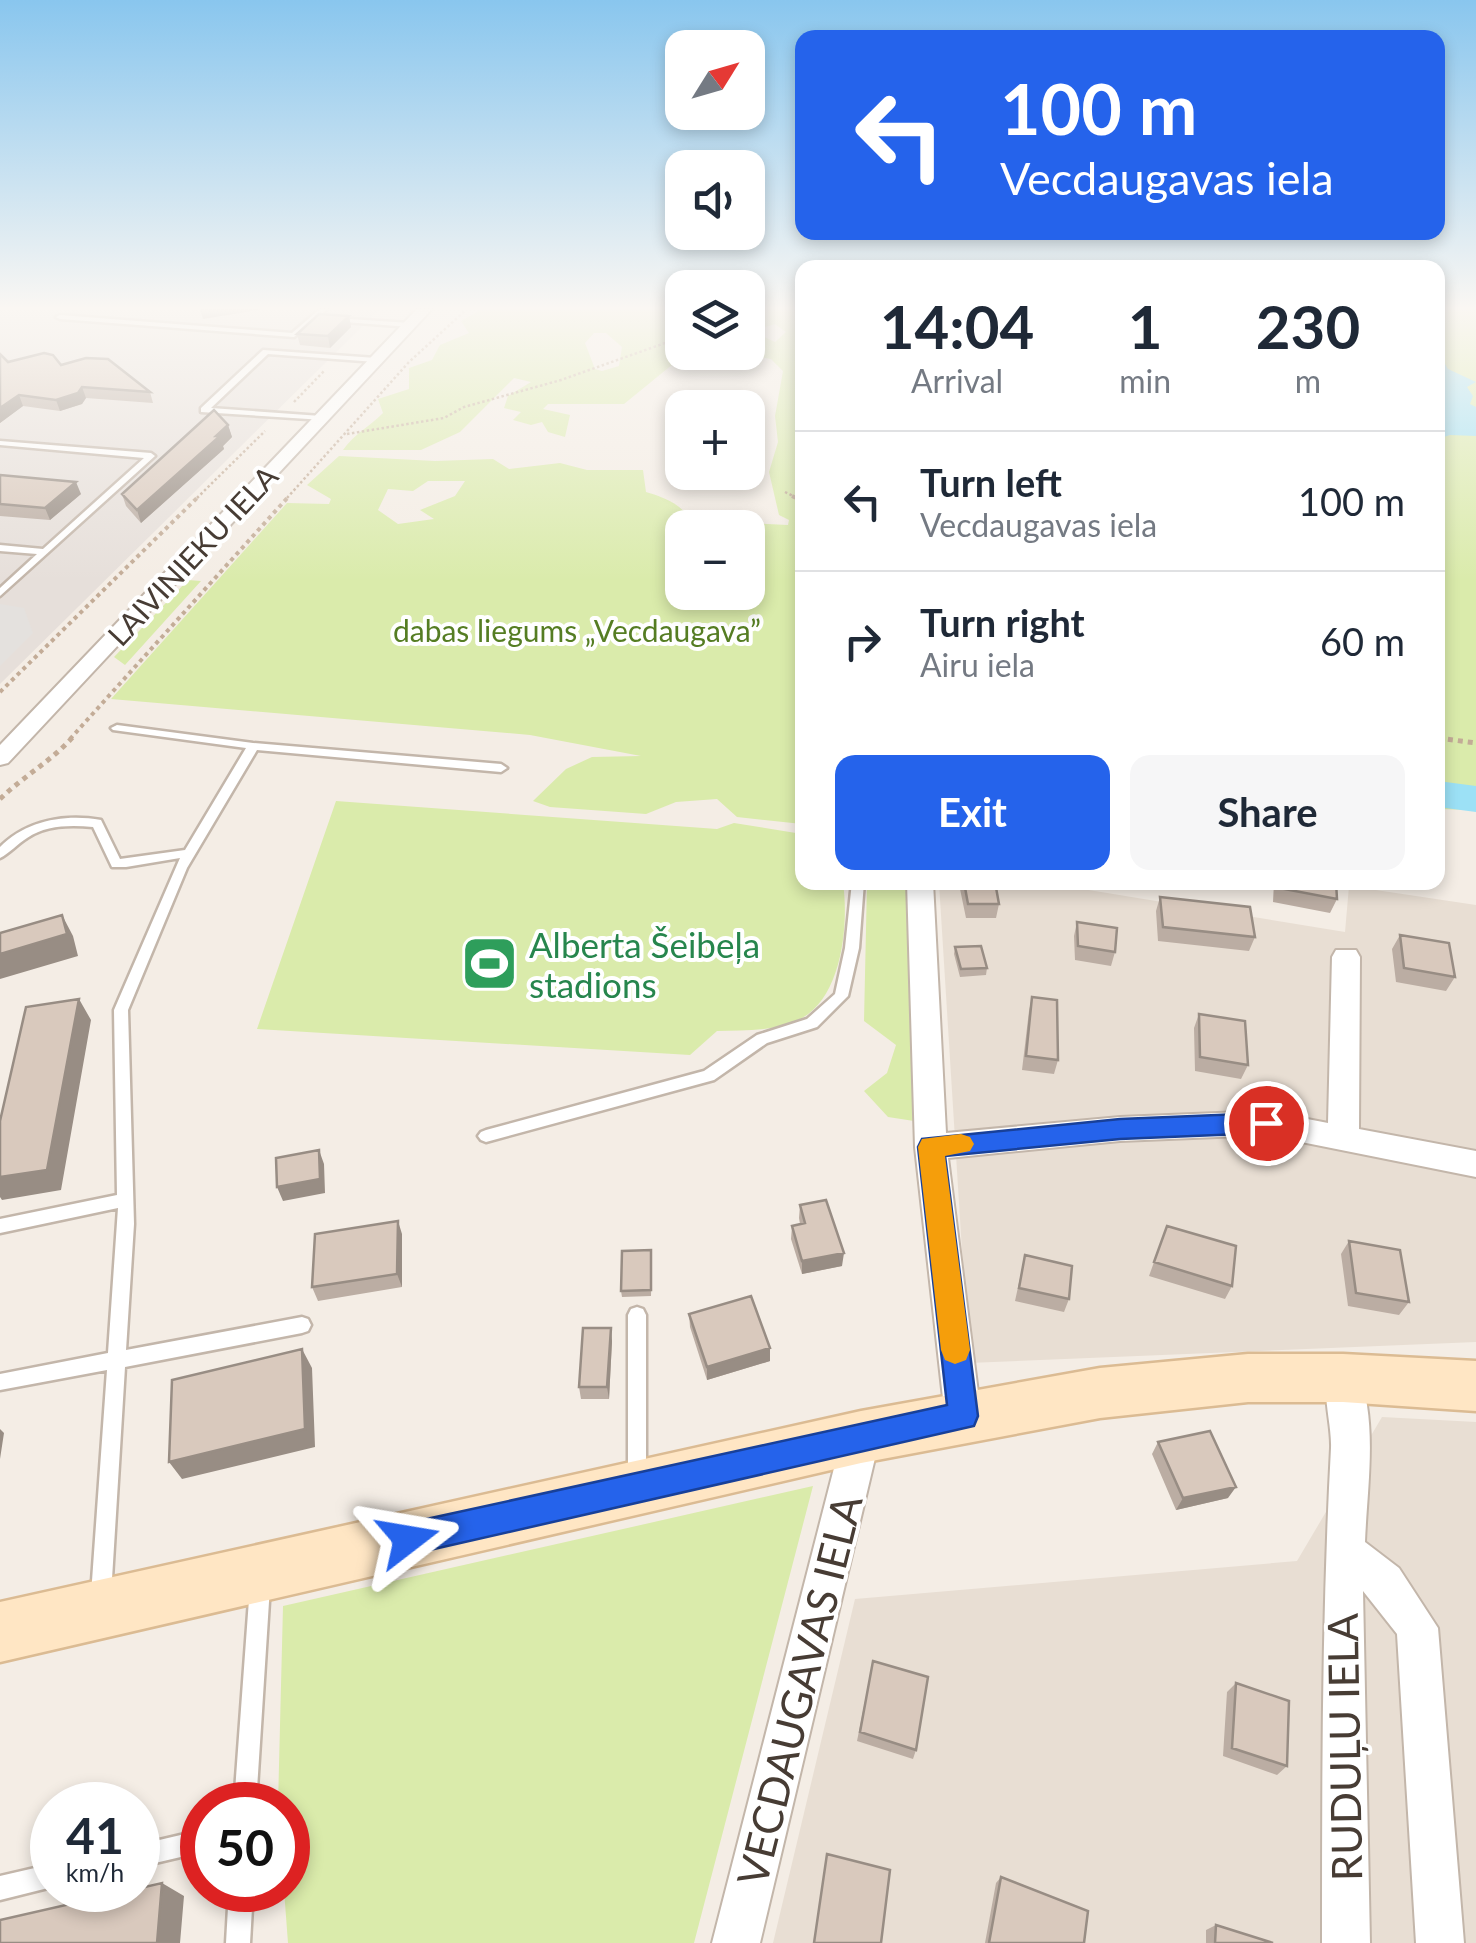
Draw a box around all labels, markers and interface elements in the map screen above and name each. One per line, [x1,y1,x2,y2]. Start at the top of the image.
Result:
north arrow [665,30,765,130]
map controls [665,30,765,610]
text: 100 m [1000,66,1197,150]
icon: left [835,70,965,200]
button: sound [665,150,765,250]
text: Vecdaugavas iela [1000,151,1334,205]
button: layers [665,270,765,370]
text: 14:04 [880,290,1034,362]
text: 1 [1128,290,1163,362]
text: 230 [1256,290,1360,362]
text: Arrival [911,361,1003,400]
text: min [1119,361,1171,400]
text: m [1295,361,1321,400]
button: + [665,390,765,490]
street label: LAIVINIEKU IELA [100,457,285,652]
text: Turn left [920,459,1062,505]
icon: left [835,474,890,529]
text: 100 m [1298,478,1405,524]
text: Vecdaugavas iela [920,505,1157,544]
button: − [665,510,765,610]
text: Turn right [920,599,1085,645]
park label: dabas liegums „Vecdaugava” [393,612,761,648]
icon: right [835,614,890,669]
text: 60 m [1320,618,1405,664]
text: Airu iela [920,645,1035,684]
button: Exit [835,755,1110,870]
button: Share [1130,755,1405,870]
place label: Alberta Šeibeļa stadions [529,923,760,1005]
sports icon: Alberta Šeibeļa stadions [460,934,520,994]
pin [1224,1081,1309,1166]
icon: arrive [1239,1096,1294,1151]
position arrow [356,1487,460,1591]
street label: VECDAUGAVAS IELA [726,1489,872,1890]
street label: RUDUĻU IELA [1317,1612,1371,1881]
speed limit sign: 50 [180,1782,310,1912]
text: 41 [66,1805,124,1865]
text: km/h [66,1857,124,1887]

